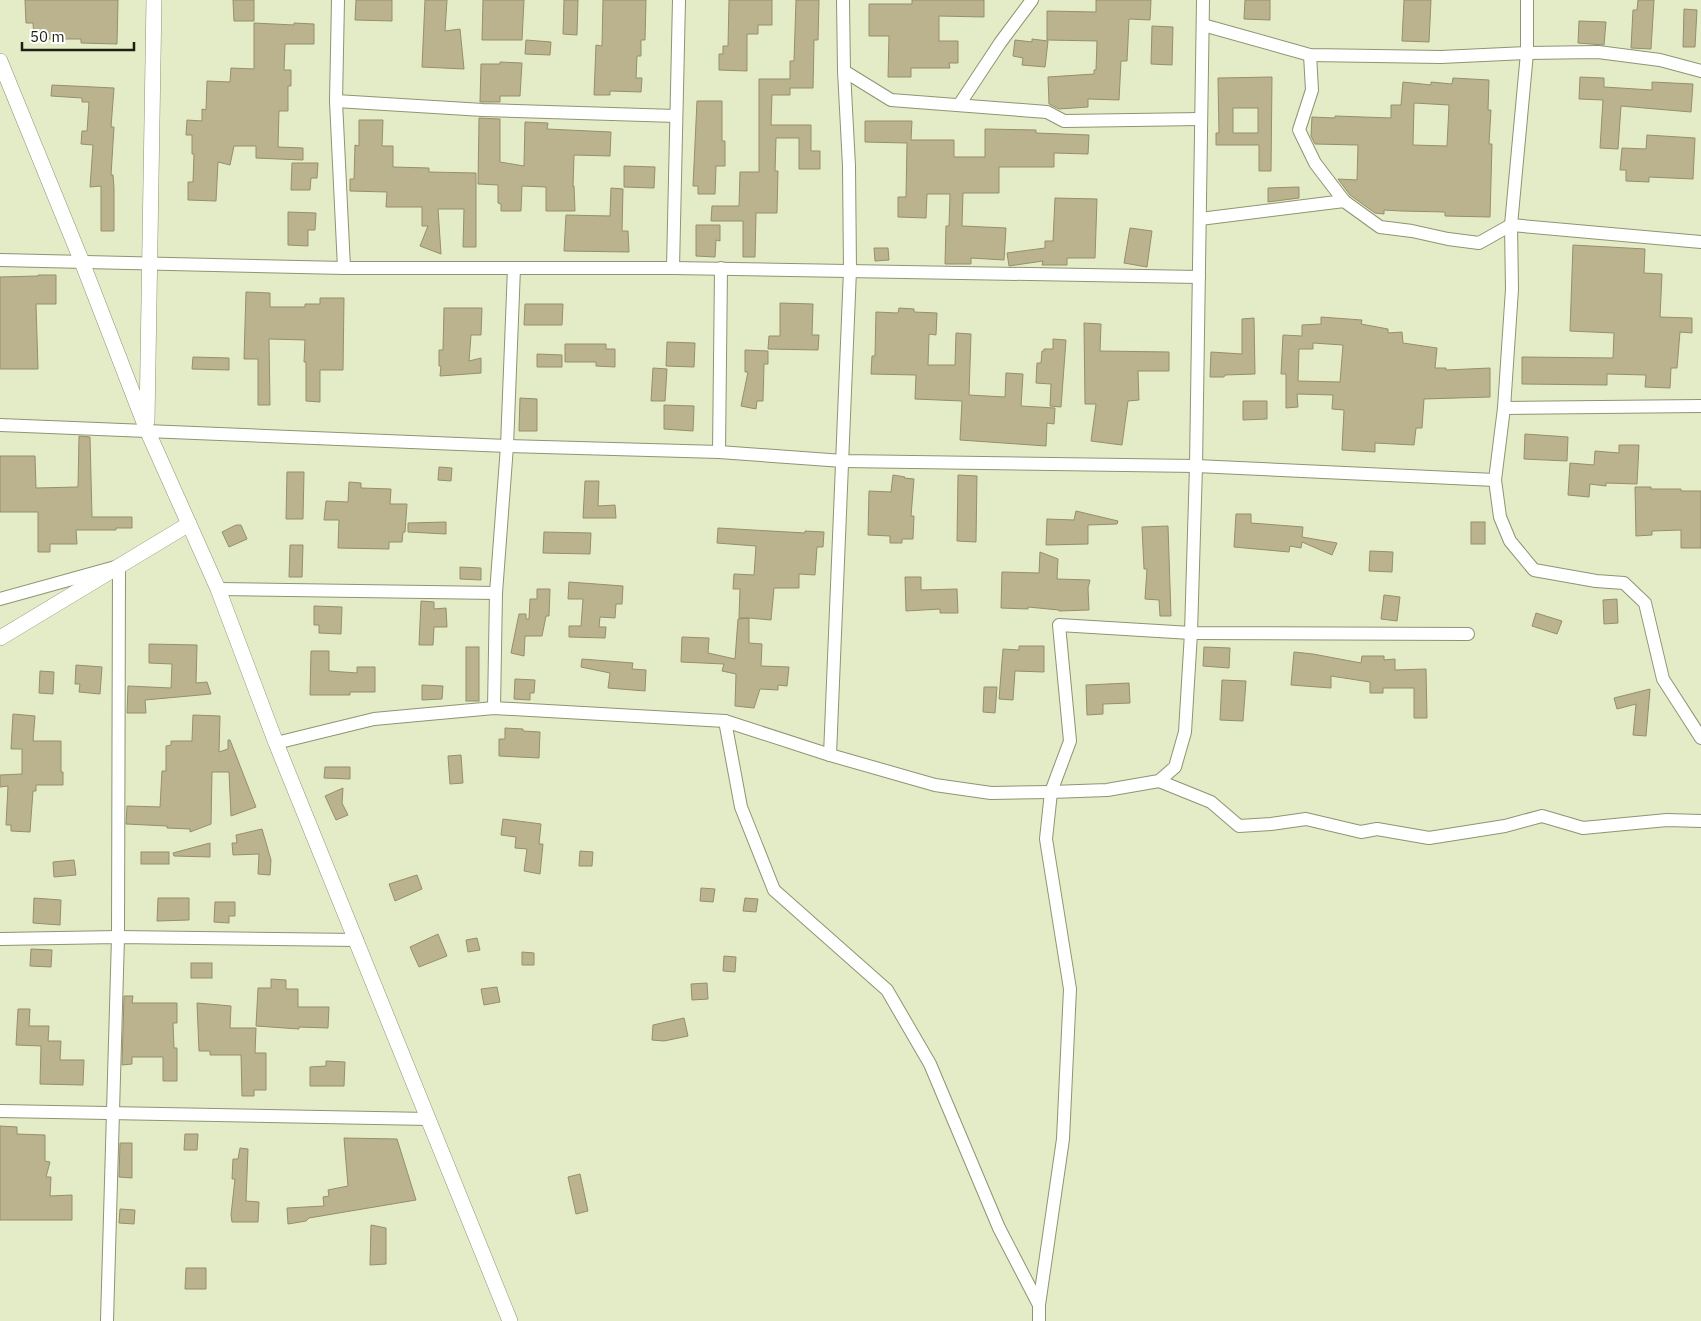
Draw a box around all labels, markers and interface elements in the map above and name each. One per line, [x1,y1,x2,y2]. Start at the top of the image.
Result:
scale bar [22,20,135,52]
text: 50 m [30,27,65,46]

